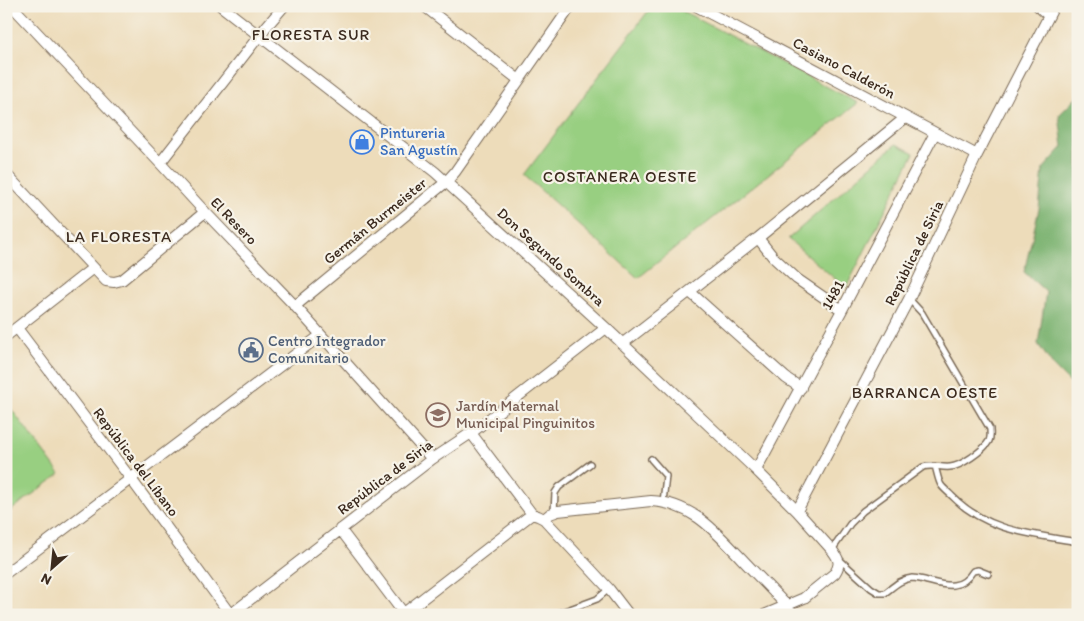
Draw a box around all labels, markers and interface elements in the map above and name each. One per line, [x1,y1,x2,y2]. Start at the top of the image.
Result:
district label: FLORESTA SUR [252,25,370,44]
street label: Casiano Calderón [790,33,899,103]
place label: Pintureria San Agustín [380,124,458,159]
shop icon: Pintureria San Agustín [349,129,375,155]
district label: COSTANERA OESTE [543,167,697,186]
street label: Germán Burmeister [320,174,430,268]
street label: El Resero [207,193,261,249]
street label: República de Siria [881,197,947,309]
street label: Don Segundo Sombra [494,204,609,310]
district label: LA FLORESTA [66,227,172,246]
street label: 1481 [818,277,848,313]
place label: Centro Integrador Comunitario [268,332,386,367]
public building icon: Centro Integrador Comunitario [238,337,264,363]
district label: BARRANCA OESTE [852,383,998,402]
place label: Jardín Maternal Municipal Pinguinitos [456,397,595,432]
school or university icon: Jardín Maternal Municipal Pinguinitos [425,402,451,428]
street label: República del Líbano [89,404,183,520]
street label: República de Siria [334,435,436,519]
north arrow [28,544,78,594]
text: N [38,569,54,589]

